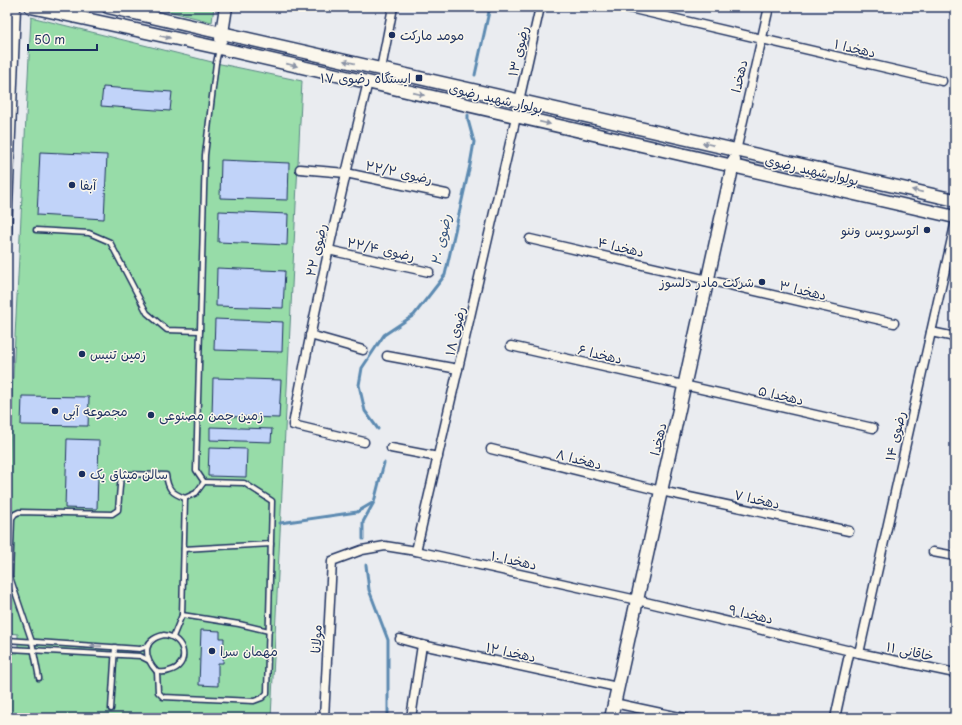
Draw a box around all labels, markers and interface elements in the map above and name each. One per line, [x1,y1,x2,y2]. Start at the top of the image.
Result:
street label: رضوی ۱۳ [502,24,533,78]
place label: مومد مارکت [400,25,464,44]
scale bar [28,26,97,52]
text: 50 m [34,30,65,48]
marker: مومد مارکت [387,30,397,40]
one-way arrow [159,34,171,40]
street label: دهخدا ۱ [833,34,878,61]
one-way arrow [343,58,356,64]
street label: دهخدا [726,58,751,94]
one-way arrow [286,62,298,68]
place label: ایستگاه رضوی ۱۷ [320,68,411,87]
marker: ایستگاه رضوی ۱۷ [414,73,424,83]
street label: بولوار شهید رضوی [447,78,545,118]
one-way arrow [413,91,425,97]
one-way arrow [539,121,551,127]
one-way arrow [702,141,714,147]
street label: بولوار شهید رضوی [763,150,861,190]
street label: رضوی ۲۲/۲ [364,155,434,188]
place label: آبفا [80,175,97,194]
marker: آبفا [67,180,77,190]
one-way arrow [911,188,923,194]
water label: رضوی ۲۰ [425,211,456,268]
place label: اتوسرویس وننو [840,220,919,240]
street label: رضوی ۲۲ [300,222,331,278]
marker: اتوسرویس وننو [922,225,932,235]
street label: رضوی ۲۲/۴ [346,232,417,265]
street label: دهخدا ۴ [596,232,646,261]
place label: شرکت مادر دلسوز [659,272,754,291]
street label: دهخدا ۳ [778,275,829,304]
marker: شرکت مادر دلسوز [757,277,767,287]
street label: رضوی ۱۸ [440,304,469,357]
street label: دهخدا ۶ [576,339,624,368]
place label: زمین تنیس [90,344,146,363]
marker: زمین تنیس [77,349,87,359]
street label: دهخدا ۵ [756,380,806,409]
place label: مجموعه آبی [63,401,128,421]
place label: زمین چمن مصنوعی [159,405,263,425]
marker: مجموعه آبی [50,406,60,416]
street label: رضوی ۱۴ [880,409,909,463]
marker: زمین چمن مصنوعی [146,410,156,420]
street label: دهخدا [645,421,670,457]
street label: دهخدا ۸ [554,444,604,473]
place label: سالن میثاق یک [90,464,168,483]
marker: سالن میثاق یک [77,469,87,479]
street label: دهخدا ۷ [732,484,782,513]
street label: دهخدا ۱۰ [490,545,539,574]
street label: دهخدا ۹ [727,599,775,628]
street label: مولانا [305,624,326,654]
street label: خاقانی ۱۱ [884,636,936,666]
street label: دهخدا ۱۲ [484,637,538,666]
place label: مهمان سرا [220,641,278,660]
one-way arrow [90,643,102,650]
marker: مهمان سرا [207,646,217,656]

